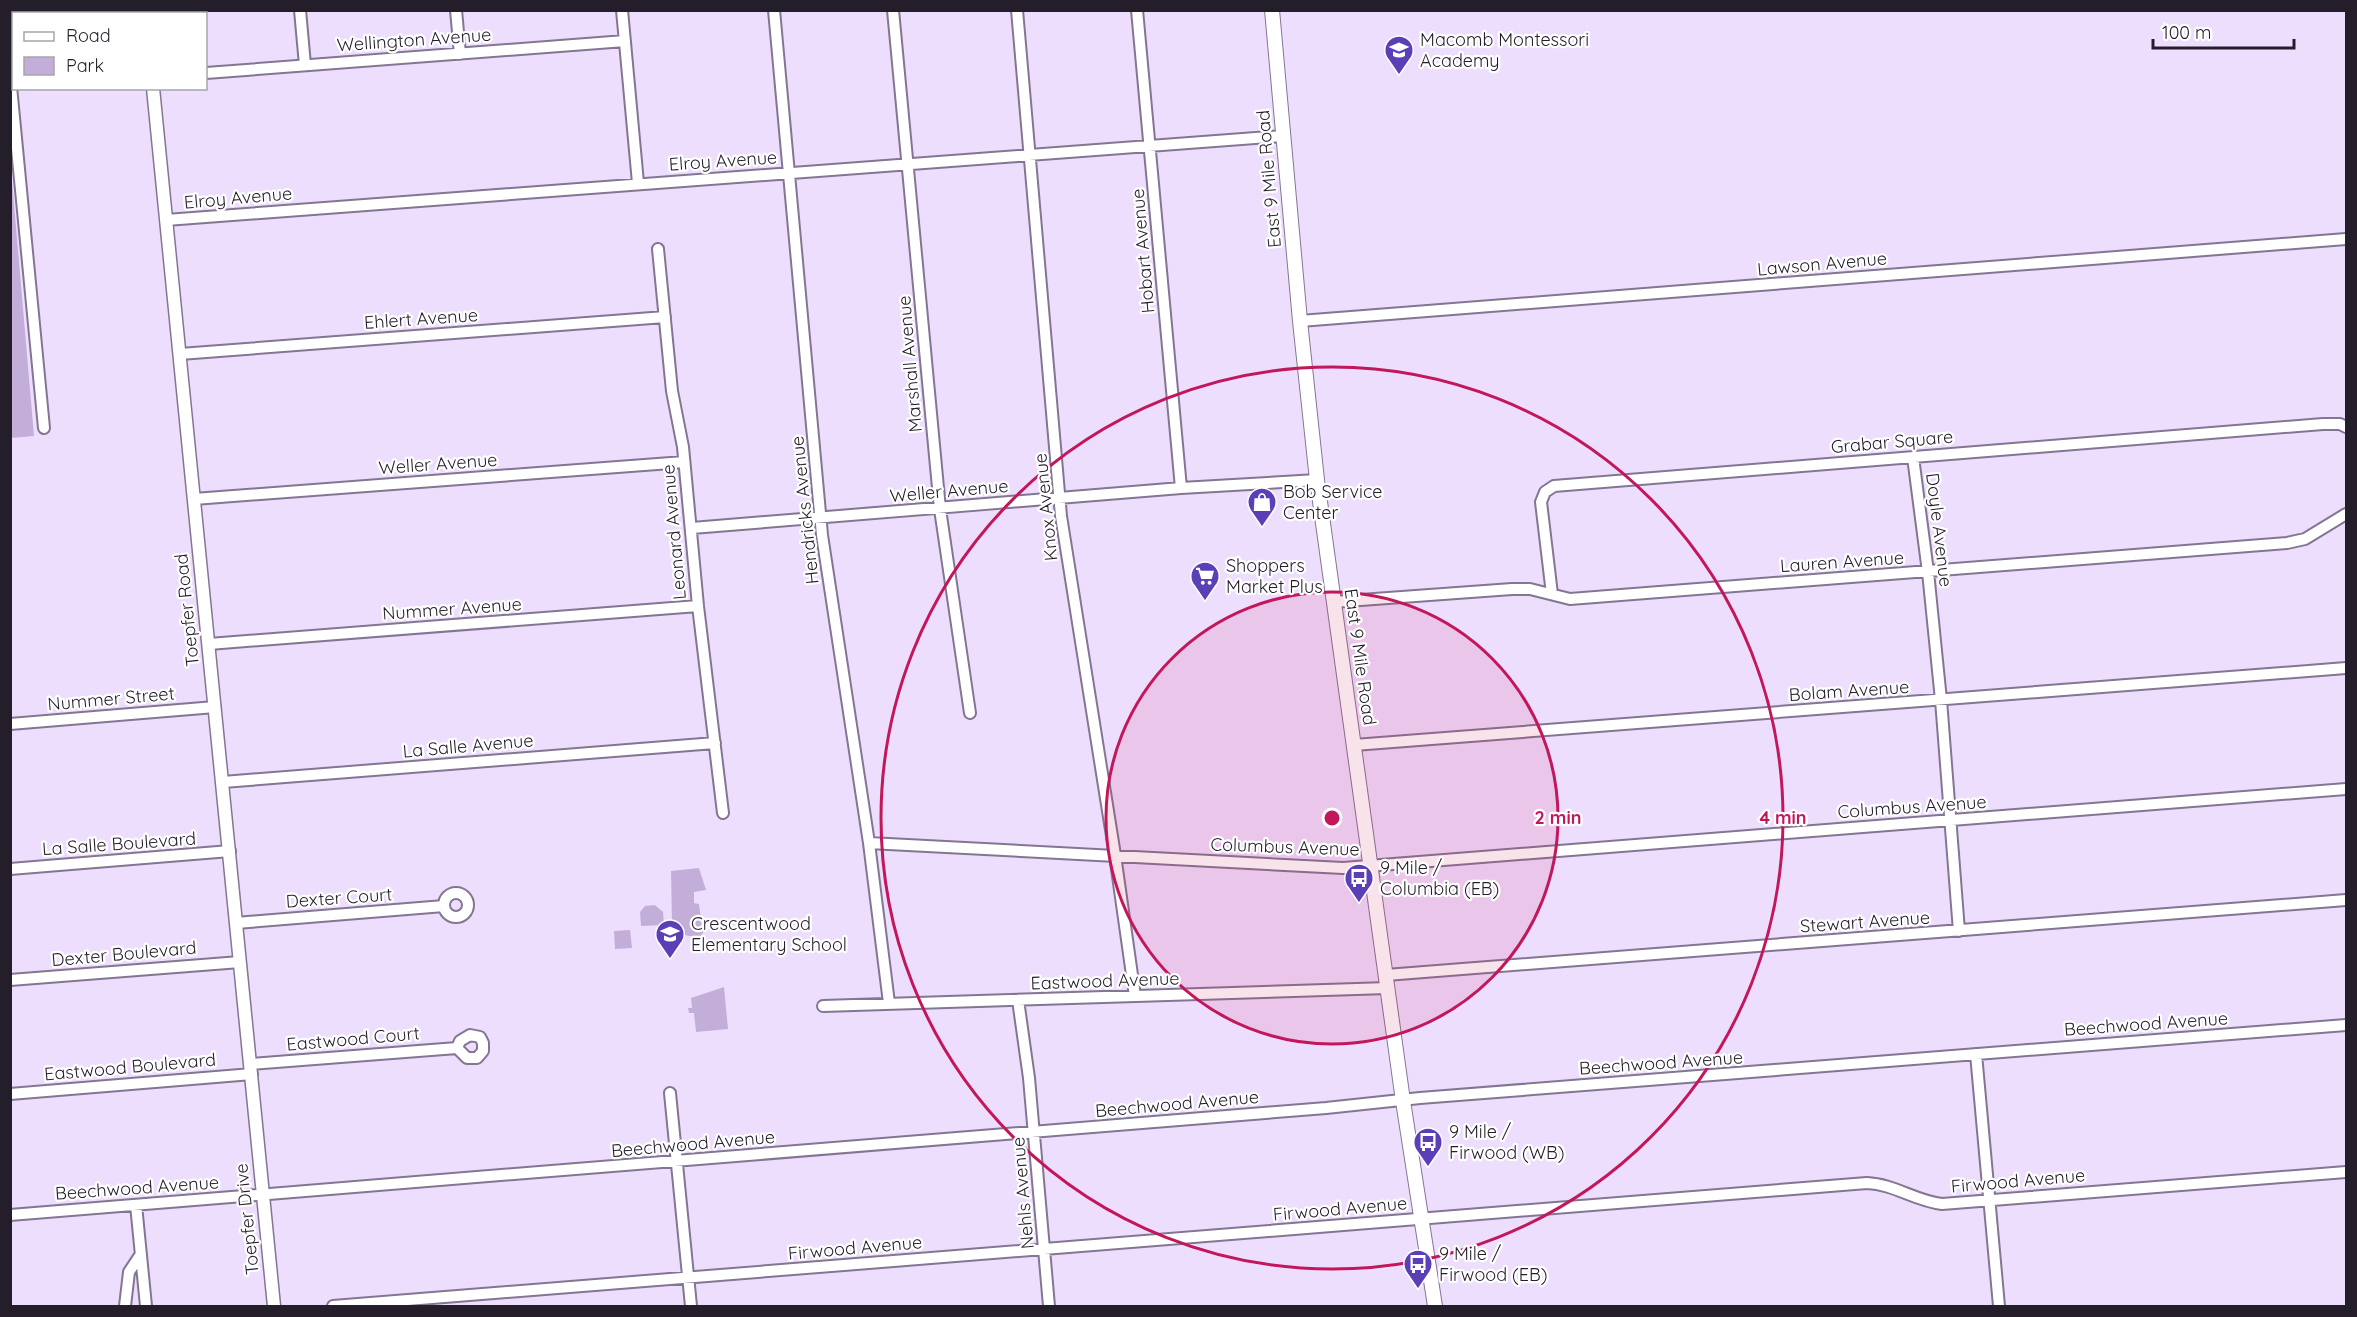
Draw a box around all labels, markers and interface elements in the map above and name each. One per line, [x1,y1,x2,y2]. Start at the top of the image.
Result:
legend [12,12,207,90]
scale bar [2153,12,2294,50]
text: 100 m [2162,21,2211,44]
street label: Wellington Avenue [336,23,492,56]
text: Road [66,24,111,47]
place label: Macomb Montessori Academy [1420,28,1589,72]
school or university icon: Macomb Montessori Academy [1383,34,1415,76]
text: Park [66,54,104,77]
street label: East 9 Mile Road [1251,109,1286,249]
street label: Elroy Avenue [668,145,778,176]
street label: Elroy Avenue [183,181,293,214]
street label: Hobart Avenue [1126,188,1159,314]
street label: Lawson Avenue [1756,246,1888,281]
street label: Marshall Avenue [892,295,927,433]
street label: Ehlert Avenue [363,303,479,334]
street label: Grabar Square [1830,425,1954,458]
street label: Hendricks Avenue [785,435,824,585]
street label: Weller Avenue [378,448,498,479]
street label: Knox Avenue [1028,452,1063,562]
street label: Leonard Avenue [656,463,691,601]
street label: Doyle Avenue [1921,472,1958,588]
street label: Weller Avenue [889,474,1009,507]
place label: Bob Service Center [1283,480,1382,524]
shop icon: Bob Service Center [1246,486,1278,528]
street label: Lauren Avenue [1779,546,1905,577]
street label: Toepfer Road [169,553,204,668]
place label: Shoppers Market Plus [1226,554,1323,598]
supermarket icon: Shoppers Market Plus [1189,560,1221,602]
street label: East 9 Mile Road [1340,587,1381,727]
street label: Nummer Avenue [381,592,522,625]
street label: Bolam Avenue [1788,675,1910,706]
street label: Nummer Street [47,681,175,716]
street label: La Salle Avenue [402,728,534,763]
street label: Columbus Avenue [1837,790,1987,823]
text: 2 min [1535,806,1581,829]
text: 4 min [1759,806,1807,829]
centre of rings [1322,808,1342,828]
street label: La Salle Boulevard [41,827,197,860]
street label: Columbus Avenue [1210,832,1360,861]
place label: 9 Mile / Columbia (EB) [1380,856,1499,900]
bus stop icon: 9 Mile / Columbia (EB) [1343,862,1375,904]
street label: Dexter Court [285,882,393,913]
street label: Stewart Avenue [1799,905,1931,938]
place label: Crescentwood Elementary School [691,912,847,956]
school or university icon: Crescentwood Elementary School [654,918,686,960]
street label: Dexter Boulevard [51,936,197,971]
street label: Eastwood Avenue [1030,966,1180,995]
street label: Beechwood Avenue [2063,1006,2229,1041]
street label: Eastwood Court [286,1021,420,1056]
street label: Beechwood Avenue [1578,1045,1744,1080]
street label: Eastwood Boulevard [43,1048,217,1085]
street label: Beechwood Avenue [1094,1085,1260,1122]
place label: 9 Mile / Firwood (WB) [1449,1120,1565,1164]
street label: Beechwood Avenue [610,1125,776,1162]
bus stop icon: 9 Mile / Firwood (WB) [1412,1126,1444,1168]
street label: Nehls Avenue [1006,1136,1039,1250]
street label: Toepfer Drive [229,1162,264,1276]
street label: Firwood Avenue [1950,1163,2086,1198]
street label: Beechwood Avenue [54,1170,220,1205]
street label: Firwood Avenue [1272,1191,1408,1226]
street label: Firwood Avenue [787,1230,923,1265]
place label: 9 Mile / Firwood (EB) [1439,1242,1547,1286]
bus stop icon: 9 Mile / Firwood (EB) [1402,1248,1434,1290]

